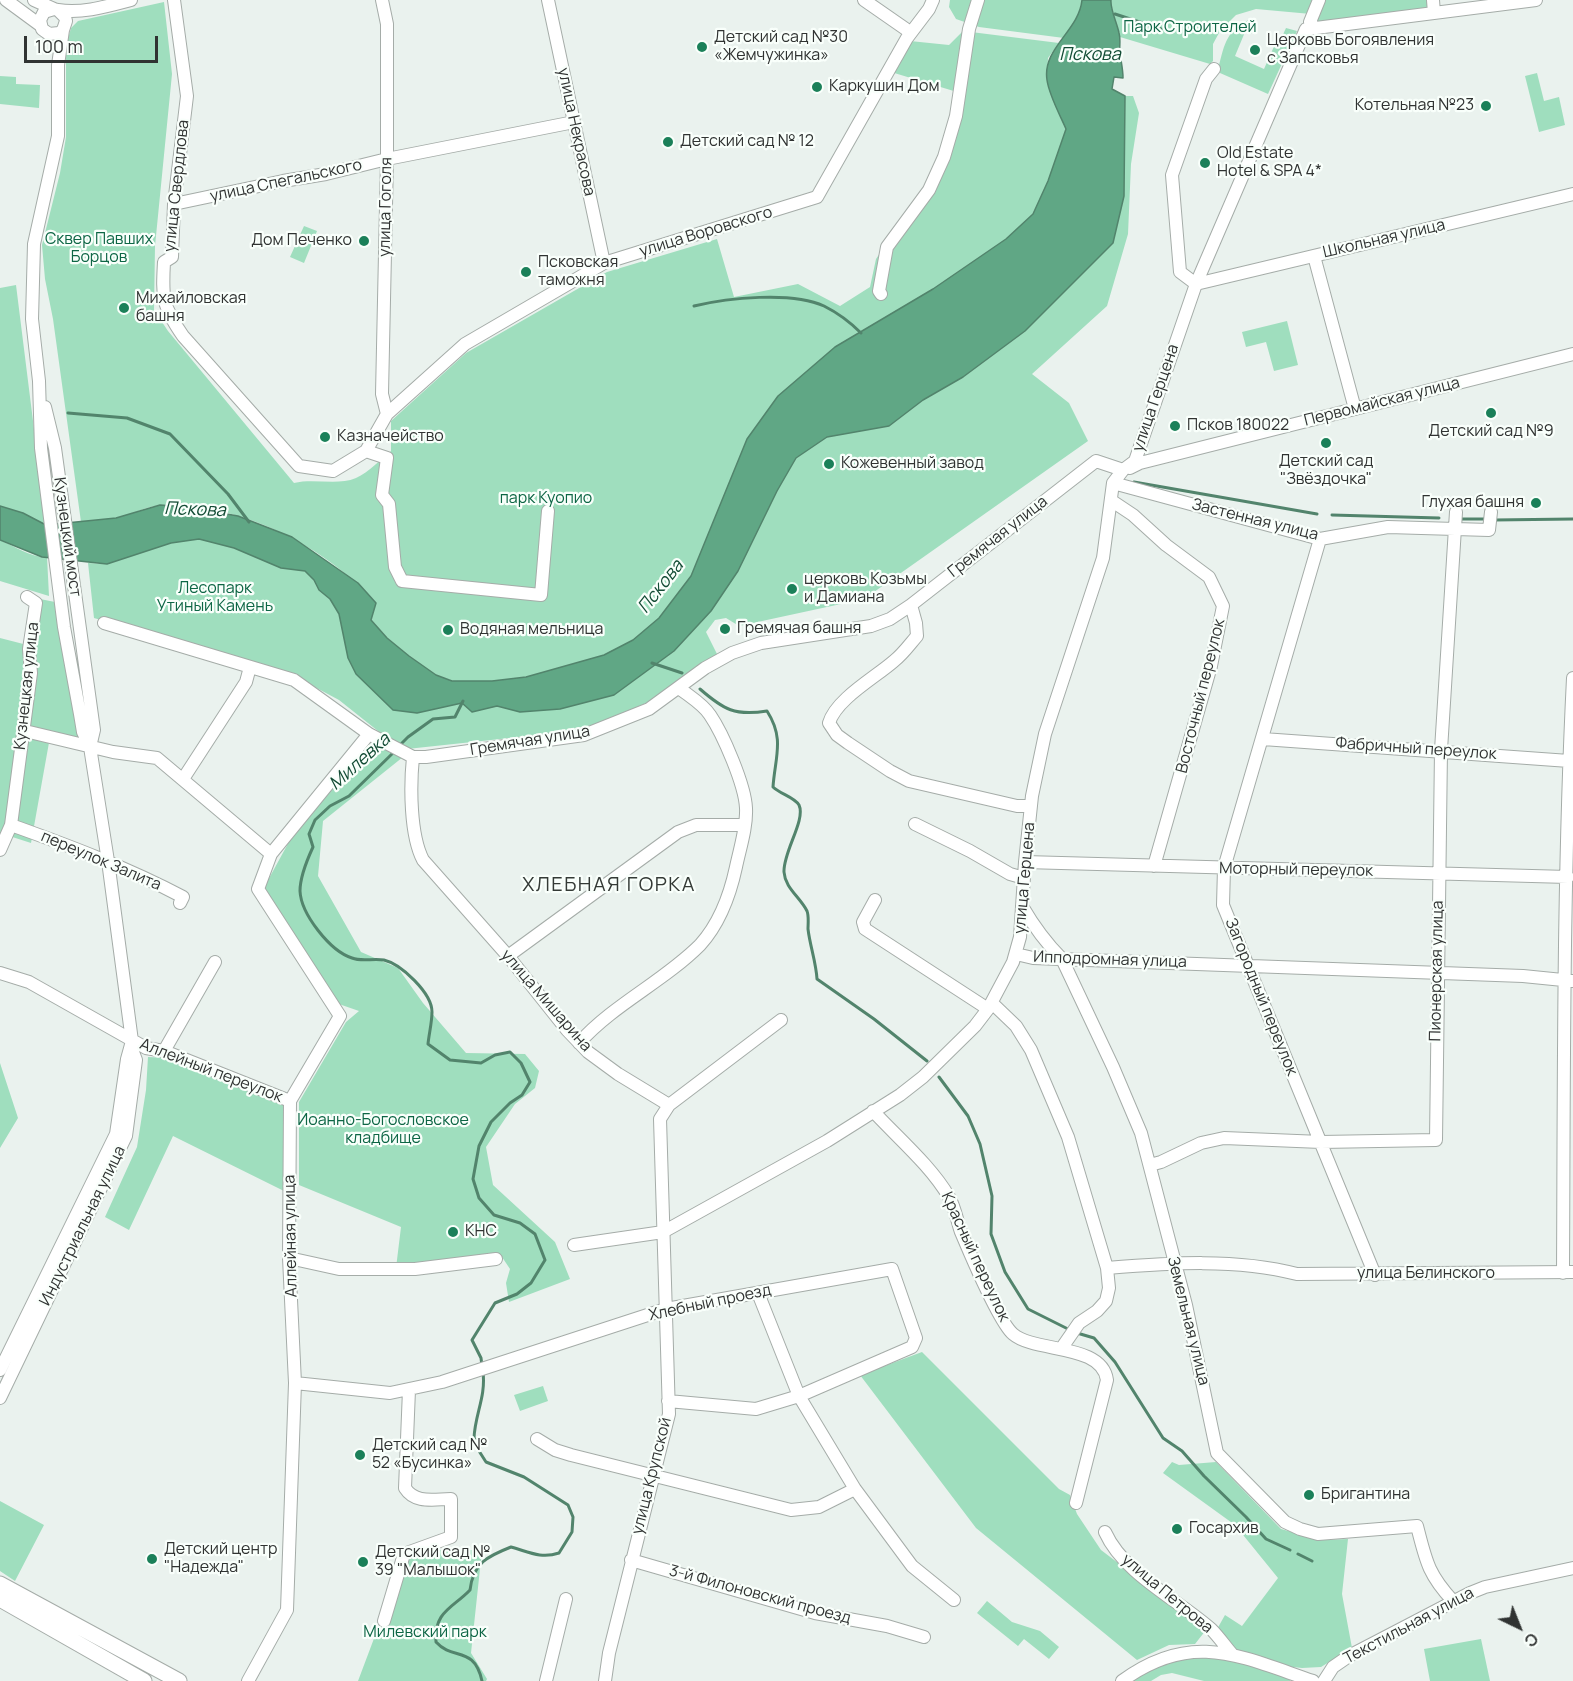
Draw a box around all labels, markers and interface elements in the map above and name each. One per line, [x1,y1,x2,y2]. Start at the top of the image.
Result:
park label: Парк Строителей [1123,18,1257,38]
scale bar [27,24,160,62]
place label: Детский сад №30 «Жемчужинка» [714,28,848,66]
place label: Церковь Богоявления с Запсковья [1267,31,1434,69]
text: 100 m [35,34,83,58]
marker: Детский сад №30 «Жемчужинка» [695,40,709,54]
marker: Церковь Богоявления с Запсковья [1248,43,1262,57]
water label: Пскова [1059,44,1121,66]
street label: улица Некрасова [553,66,599,198]
place label: Каркушин Дом [829,77,939,97]
marker: Каркушин Дом [810,80,824,94]
place label: Котельная №23 [1355,96,1474,116]
marker: Котельная №23 [1479,99,1493,113]
street label: улица Свердлова [161,119,193,253]
place label: Детский сад № 12 [680,132,814,152]
marker: Детский сад № 12 [661,135,675,149]
place label: Old Estate Hotel & SPA 4* [1217,144,1322,182]
street label: улица Спегальского [208,156,364,206]
marker: Old Estate Hotel & SPA 4* [1198,156,1212,170]
street label: улица Гоголя [376,157,396,257]
street label: улица Воровского [637,203,775,261]
street label: Школьная улица [1321,216,1447,262]
park label: Сквер Павших Борцов [45,230,153,268]
place label: Дом Печенко [251,231,352,251]
marker: Дом Печенко [357,234,371,248]
place label: Псковская таможня [538,253,618,291]
marker: Псковская таможня [519,265,533,279]
place label: Михайловская башня [136,289,246,327]
marker: Михайловская башня [117,301,131,315]
street label: улица Герцена [1129,342,1183,454]
street label: Первомайская улица [1302,373,1462,431]
marker: Детский сад №9 [1484,406,1498,420]
place label: Псков 180022 [1187,416,1289,436]
marker: Псков 180022 [1168,419,1182,433]
place label: Детский сад №9 [1428,422,1554,442]
place label: Казначейство [337,427,444,447]
marker: Казначейство [318,430,332,444]
marker: Детский сад "Звёздочка" [1319,436,1333,450]
place label: Детский сад "Звёздочка" [1279,452,1373,490]
place label: Кожевенный завод [841,454,984,474]
marker: Кожевенный завод [822,457,836,471]
street label: Кузнецкий мост [49,476,85,598]
park label: парк Куопио [500,489,592,509]
street label: Гремячая улица [944,492,1052,582]
place label: Глухая башня [1421,493,1524,513]
street label: Застенная улица [1190,495,1320,545]
marker: Глухая башня [1529,496,1543,510]
water label: Пскова [164,498,226,522]
water label: Пскова [634,556,688,618]
place label: церковь Козьмы и Дамиана [804,570,927,608]
park label: Лесопарк Утиный Камень [157,579,273,617]
marker: церковь Козьмы и Дамиана [785,582,799,596]
street label: Восточный переулок [1173,617,1229,775]
place label: Гремячая башня [737,619,861,639]
place label: Водяная мельница [460,620,603,640]
street label: Кузнецкая улица [11,621,43,751]
marker: Гремячая башня [718,622,732,636]
marker: Водяная мельница [441,623,455,637]
street label: Гремячая улица [469,722,591,760]
water label: Милевка [325,729,395,795]
street label: Фабричный переулок [1335,734,1497,764]
street label: улица Герцена [1011,821,1039,935]
street label: переулок Залита [38,827,164,895]
street label: Моторный переулок [1219,859,1373,881]
district label: ХЛЕБНАЯ ГОРКА [522,873,696,897]
street label: Пионерская улица [1426,900,1448,1042]
street label: Загородный переулок [1221,916,1301,1078]
street label: улица Мишарина [496,946,596,1056]
street label: Ипподромная улица [1033,948,1187,972]
street label: Аллейный переулок [137,1035,285,1107]
park label: Иоанно-Богословское кладбище [297,1111,469,1149]
street label: Индустриальная улица [36,1143,130,1309]
street label: Аллейная улица [280,1175,302,1297]
street label: Красный переулок [936,1189,1014,1325]
place label: КНС [465,1222,497,1242]
marker: КНС [446,1225,460,1239]
street label: Земельная улица [1163,1255,1213,1387]
street label: улица Белинского [1357,1264,1495,1284]
street label: Хлебный проезд [647,1281,773,1325]
street label: улица Крупской [628,1416,676,1536]
place label: Детский сад № 52 «Бусинка» [372,1436,487,1474]
marker: Детский сад № 52 «Бусинка» [353,1448,367,1462]
place label: Бригантина [1321,1485,1410,1505]
marker: Бригантина [1302,1488,1316,1502]
place label: Госархив [1189,1519,1259,1539]
marker: Госархив [1170,1522,1184,1536]
place label: Детский центр "Надежда" [164,1540,277,1578]
place label: Детский сад № 39 "Малышок" [375,1543,490,1581]
street label: улица Петрова [1117,1550,1217,1638]
marker: Детский центр "Надежда" [145,1552,159,1566]
marker: Детский сад № 39 "Малышок" [356,1555,370,1569]
street label: 3-й Филоновский проезд [667,1561,853,1629]
street label: Текстильная улица [1341,1584,1477,1668]
north arrow [1489,1597,1549,1657]
park label: Милевский парк [363,1623,487,1643]
text: С [1519,1628,1543,1652]

